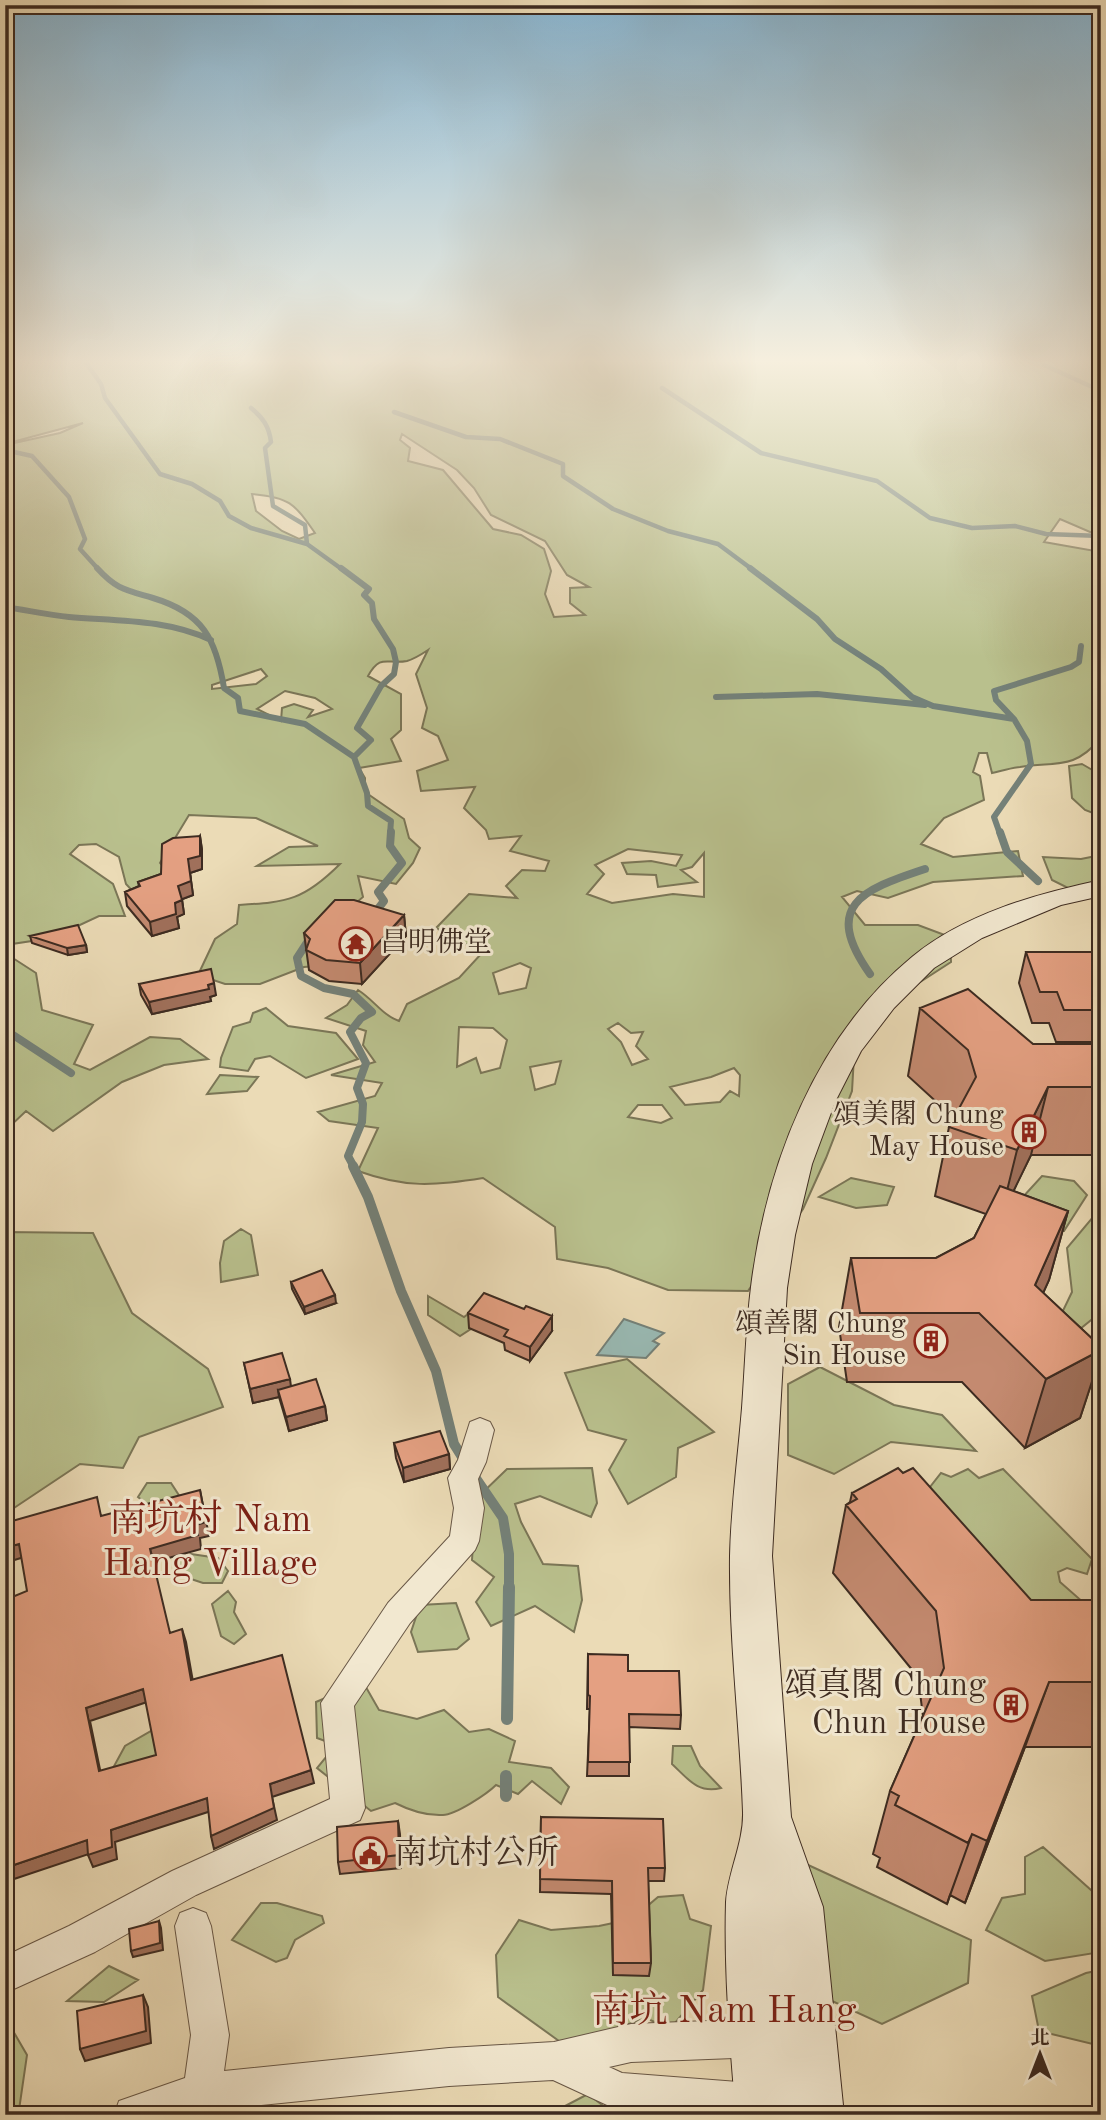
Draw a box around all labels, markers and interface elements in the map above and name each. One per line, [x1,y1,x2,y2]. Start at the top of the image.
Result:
temple icon: 昌明佛堂 [337,925,375,963]
place label: 昌明佛堂 [380,927,492,958]
place label: 頌美閣 Chung May House [833,1099,1004,1162]
building icon: 頌美閣 Chung May House [1010,1113,1048,1151]
place label: 頌善閣 Chung Sin House [735,1308,906,1371]
building icon: 頌善閣 Chung Sin House [912,1322,950,1360]
district label: 南坑村 Nam Hang Village [102,1498,318,1584]
place label: 頌真閣 Chung Chun House [784,1667,986,1741]
building icon: 頌真閣 Chung Chun House [992,1686,1030,1724]
public building icon: 南坑村公所 [351,1835,389,1873]
place label: 南坑村公所 [394,1835,559,1871]
district label: 南坑 Nam Hang [591,1989,857,2031]
north arrow [1004,2018,1074,2088]
text: 北 [1030,2028,1050,2049]

